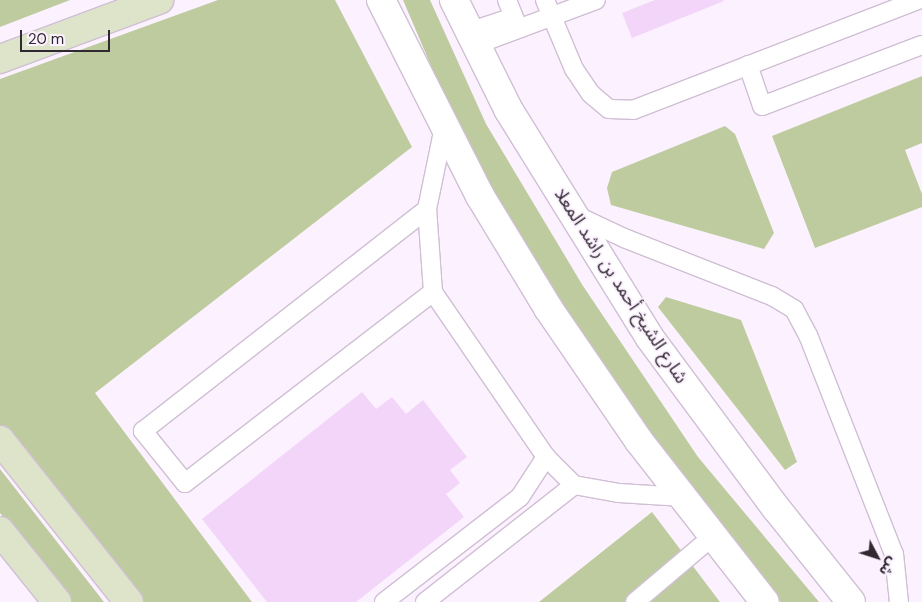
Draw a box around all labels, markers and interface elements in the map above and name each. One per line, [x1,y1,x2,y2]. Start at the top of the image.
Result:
scale bar [22,20,112,52]
text: 20 m [28,29,64,49]
street label: شارع الشيخ أحمد بن راشد المعلا [550,184,692,388]
north arrow [852,532,902,582]
text: ش [875,554,902,580]

